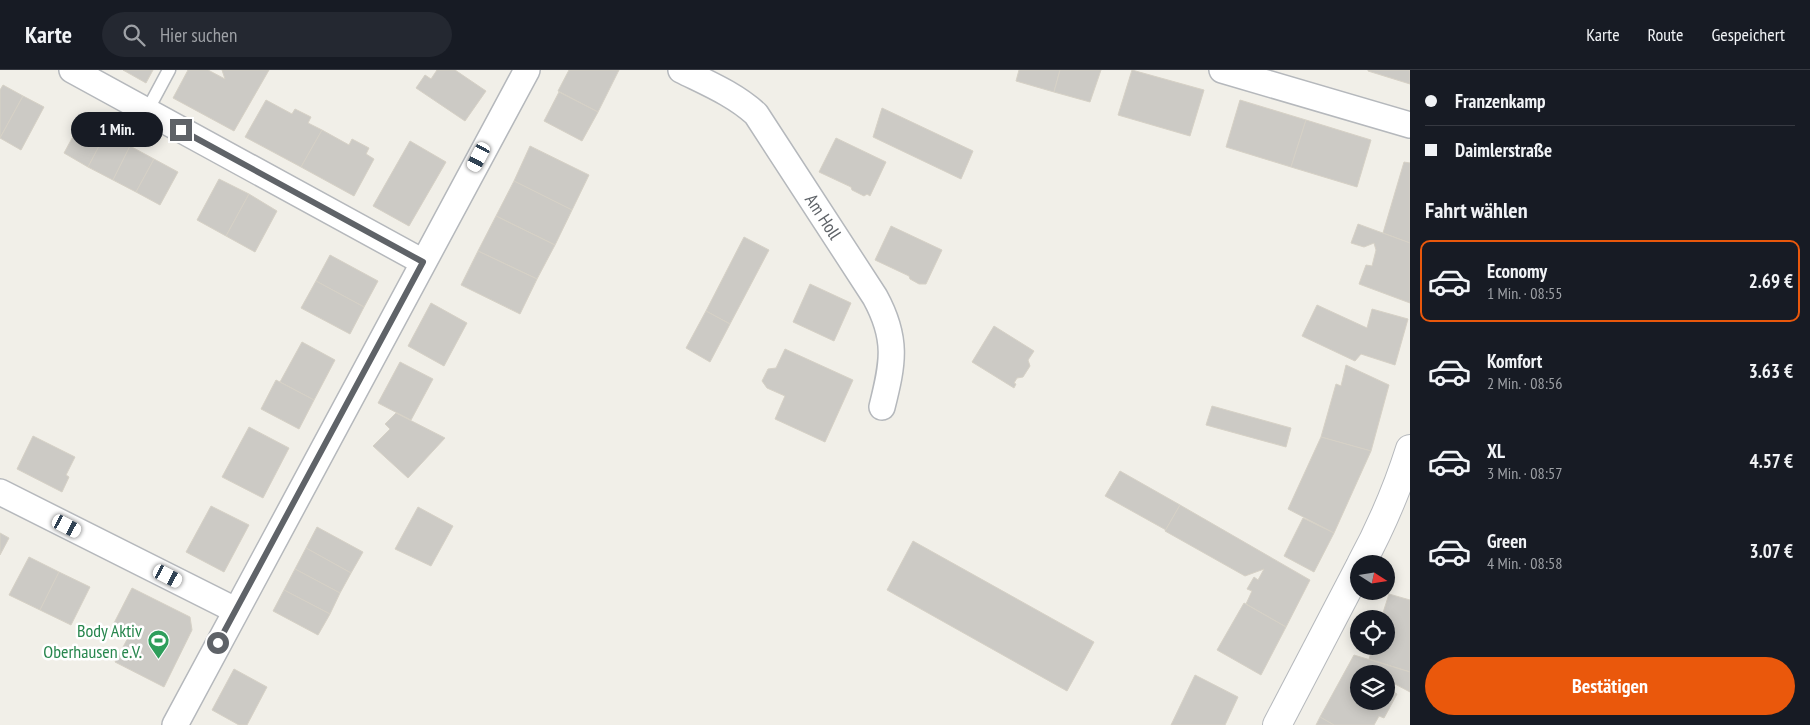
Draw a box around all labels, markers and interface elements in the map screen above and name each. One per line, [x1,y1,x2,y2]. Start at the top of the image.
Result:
search box [102,12,452,57]
text: Karte [25,19,72,50]
icon: search [120,21,148,49]
text: Hier suchen [160,23,237,47]
text: Karte [1586,23,1620,46]
text: Route [1648,23,1683,46]
text: Gespeichert [1711,23,1785,46]
text: Franzenkamp [1455,89,1545,113]
callout: 1 Min. [71,112,164,148]
text: 1 Min. [99,119,135,139]
route end [170,119,192,141]
text: Daimlerstraße [1455,138,1552,162]
car [465,140,492,174]
street label: Am Holl [800,189,847,244]
text: Fahrt wählen [1425,196,1528,224]
icon: car [1427,259,1472,304]
text: Economy [1487,259,1547,283]
text: 2.69 € [1749,269,1793,293]
text: 1 Min. · 08:55 [1487,283,1562,303]
icon: car [1427,349,1472,394]
text: Komfort [1487,349,1542,373]
text: 3.63 € [1749,359,1793,383]
text: 2 Min. · 08:56 [1487,373,1562,393]
icon: car [1427,439,1472,484]
text: XL [1487,439,1505,463]
text: 4.57 € [1750,449,1793,473]
text: 3 Min. · 08:57 [1487,463,1562,483]
car [50,513,83,539]
icon: car [1427,529,1472,574]
text: Green [1487,529,1527,553]
text: 3.07 € [1750,539,1793,563]
text: 4 Min. · 08:58 [1487,553,1562,573]
north arrow [1350,555,1395,600]
map controls [1350,555,1395,710]
car [151,563,184,589]
button: locate [1350,610,1395,655]
place label: Body Aktiv Oberhausen e.V. [43,619,142,663]
sports icon: Body Aktiv Oberhausen e.V. [146,629,170,660]
route start [207,632,229,654]
button: Bestätigen [1425,657,1795,715]
button: layers [1350,665,1395,710]

